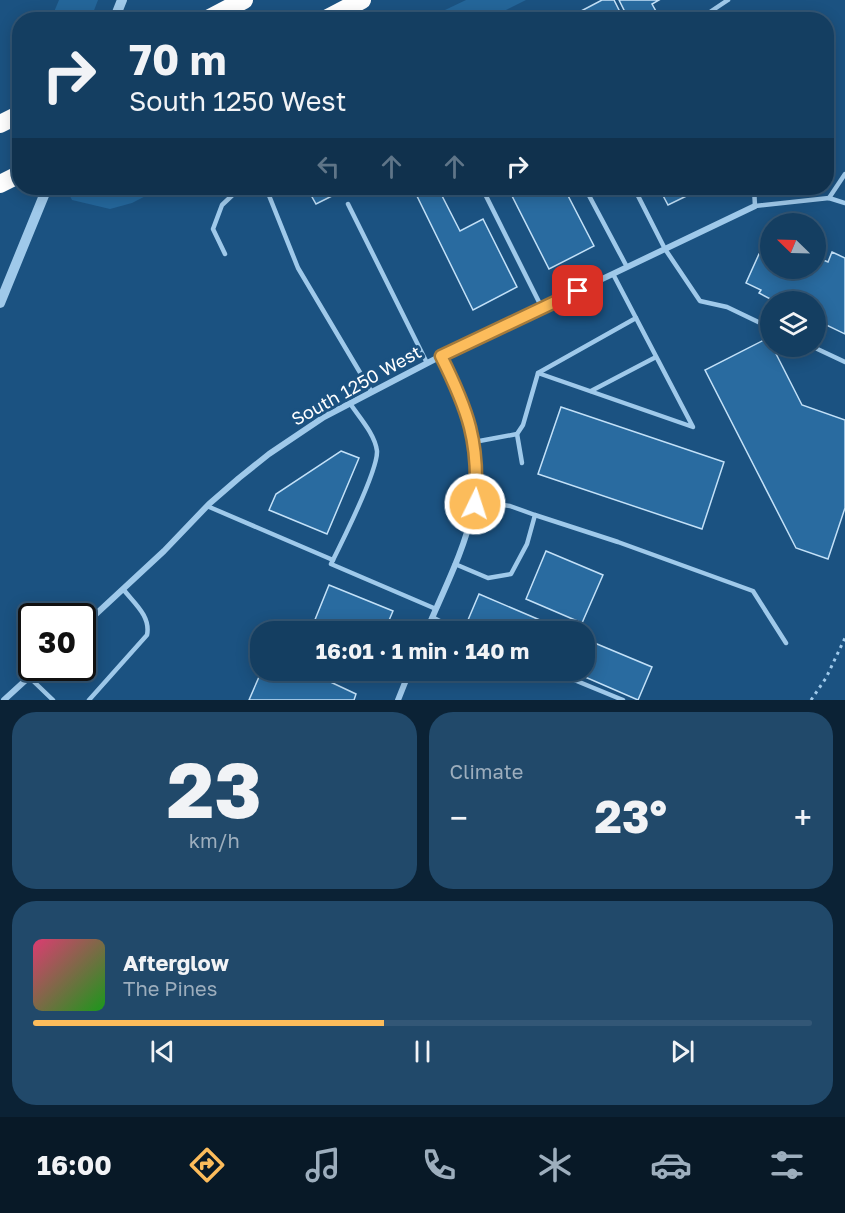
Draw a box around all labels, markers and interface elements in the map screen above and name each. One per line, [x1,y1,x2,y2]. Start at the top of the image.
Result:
text: 70 m [129,34,226,84]
icon: right [30,36,108,114]
text: South 1250 West [129,85,347,117]
icon: left [312,150,345,183]
icon: ahead [375,150,408,183]
icon: ahead [438,150,471,183]
icon: right [501,150,534,183]
north arrow [760,213,826,279]
map controls [760,213,826,357]
pin [552,265,603,316]
icon: arrive [561,274,594,307]
button: layers [760,291,826,357]
street label: South 1250 West [287,340,425,430]
position arrow [443,472,507,536]
speed limit sign: 30 [18,603,96,681]
text: 16:01 · 1 min · 140 m [316,637,529,664]
text: 23 [167,742,262,835]
text: Climate [450,759,523,783]
text: 23° [595,789,667,843]
text: − [450,798,468,837]
text: + [794,798,812,837]
text: km/h [189,828,240,852]
text: Afterglow [123,949,229,976]
text: The Pines [123,976,217,1000]
icon: previous [146,1035,179,1068]
icon: pause [406,1035,439,1068]
icon: next [666,1035,699,1068]
icon: directions [186,1144,228,1186]
icon: music [302,1144,344,1186]
icon: phone [418,1144,460,1186]
icon: climate [534,1144,576,1186]
icon: car [650,1144,692,1186]
icon: filters [766,1144,808,1186]
text: 16:00 [37,1149,112,1181]

